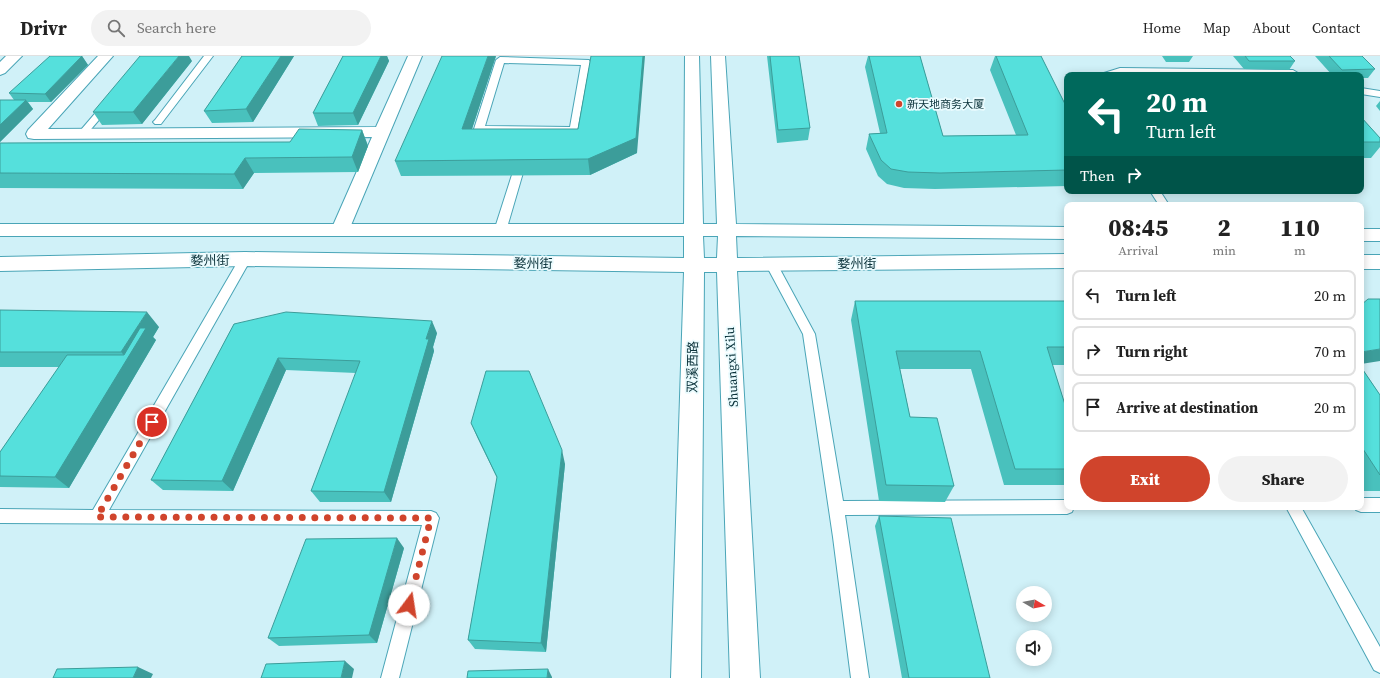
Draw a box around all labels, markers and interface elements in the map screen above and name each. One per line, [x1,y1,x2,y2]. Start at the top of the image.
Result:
search box [91,10,371,46]
text: Drivr [20,15,67,41]
icon: search [105,17,127,39]
text: Search here [137,17,216,38]
text: Home [1143,18,1181,38]
text: Map [1203,18,1230,38]
text: About [1252,18,1290,38]
text: Contact [1312,18,1360,38]
text: 20 m [1146,83,1208,121]
icon: left [1080,88,1132,140]
place label: 新天地商务大厦 [907,97,984,112]
marker: 新天地商务大厦 [894,99,904,109]
text: Turn left [1146,119,1216,144]
icon: right [1123,164,1145,186]
text: Then [1080,165,1115,186]
text: 08:45 [1108,211,1168,244]
text: 2 [1218,211,1231,244]
text: 110 [1280,211,1320,244]
text: Arrival [1118,242,1158,259]
text: min [1212,242,1236,259]
text: m [1294,242,1306,259]
street label: 婺州街 [190,252,230,269]
street label: 婺州街 [513,255,553,272]
street label: 婺州街 [837,255,877,272]
icon: left [1082,284,1104,306]
text: Turn left [1116,285,1176,306]
text: 20 m [1314,285,1346,306]
street label: Shuangxi Xilu [721,326,742,408]
icon: right [1082,340,1104,362]
street label: 双溪西路 [684,341,701,393]
text: Turn right [1116,341,1188,362]
text: 70 m [1314,341,1346,362]
icon: arrive [1082,396,1104,418]
text: Arrive at destination [1116,397,1258,418]
text: 20 m [1314,397,1346,418]
pin [135,405,169,439]
icon: arrive [141,411,163,433]
button: Exit [1080,456,1210,502]
button: Share [1218,456,1348,502]
position arrow [388,584,430,626]
north arrow [1016,586,1052,622]
map controls [1016,586,1052,666]
button: sound [1016,630,1052,666]

